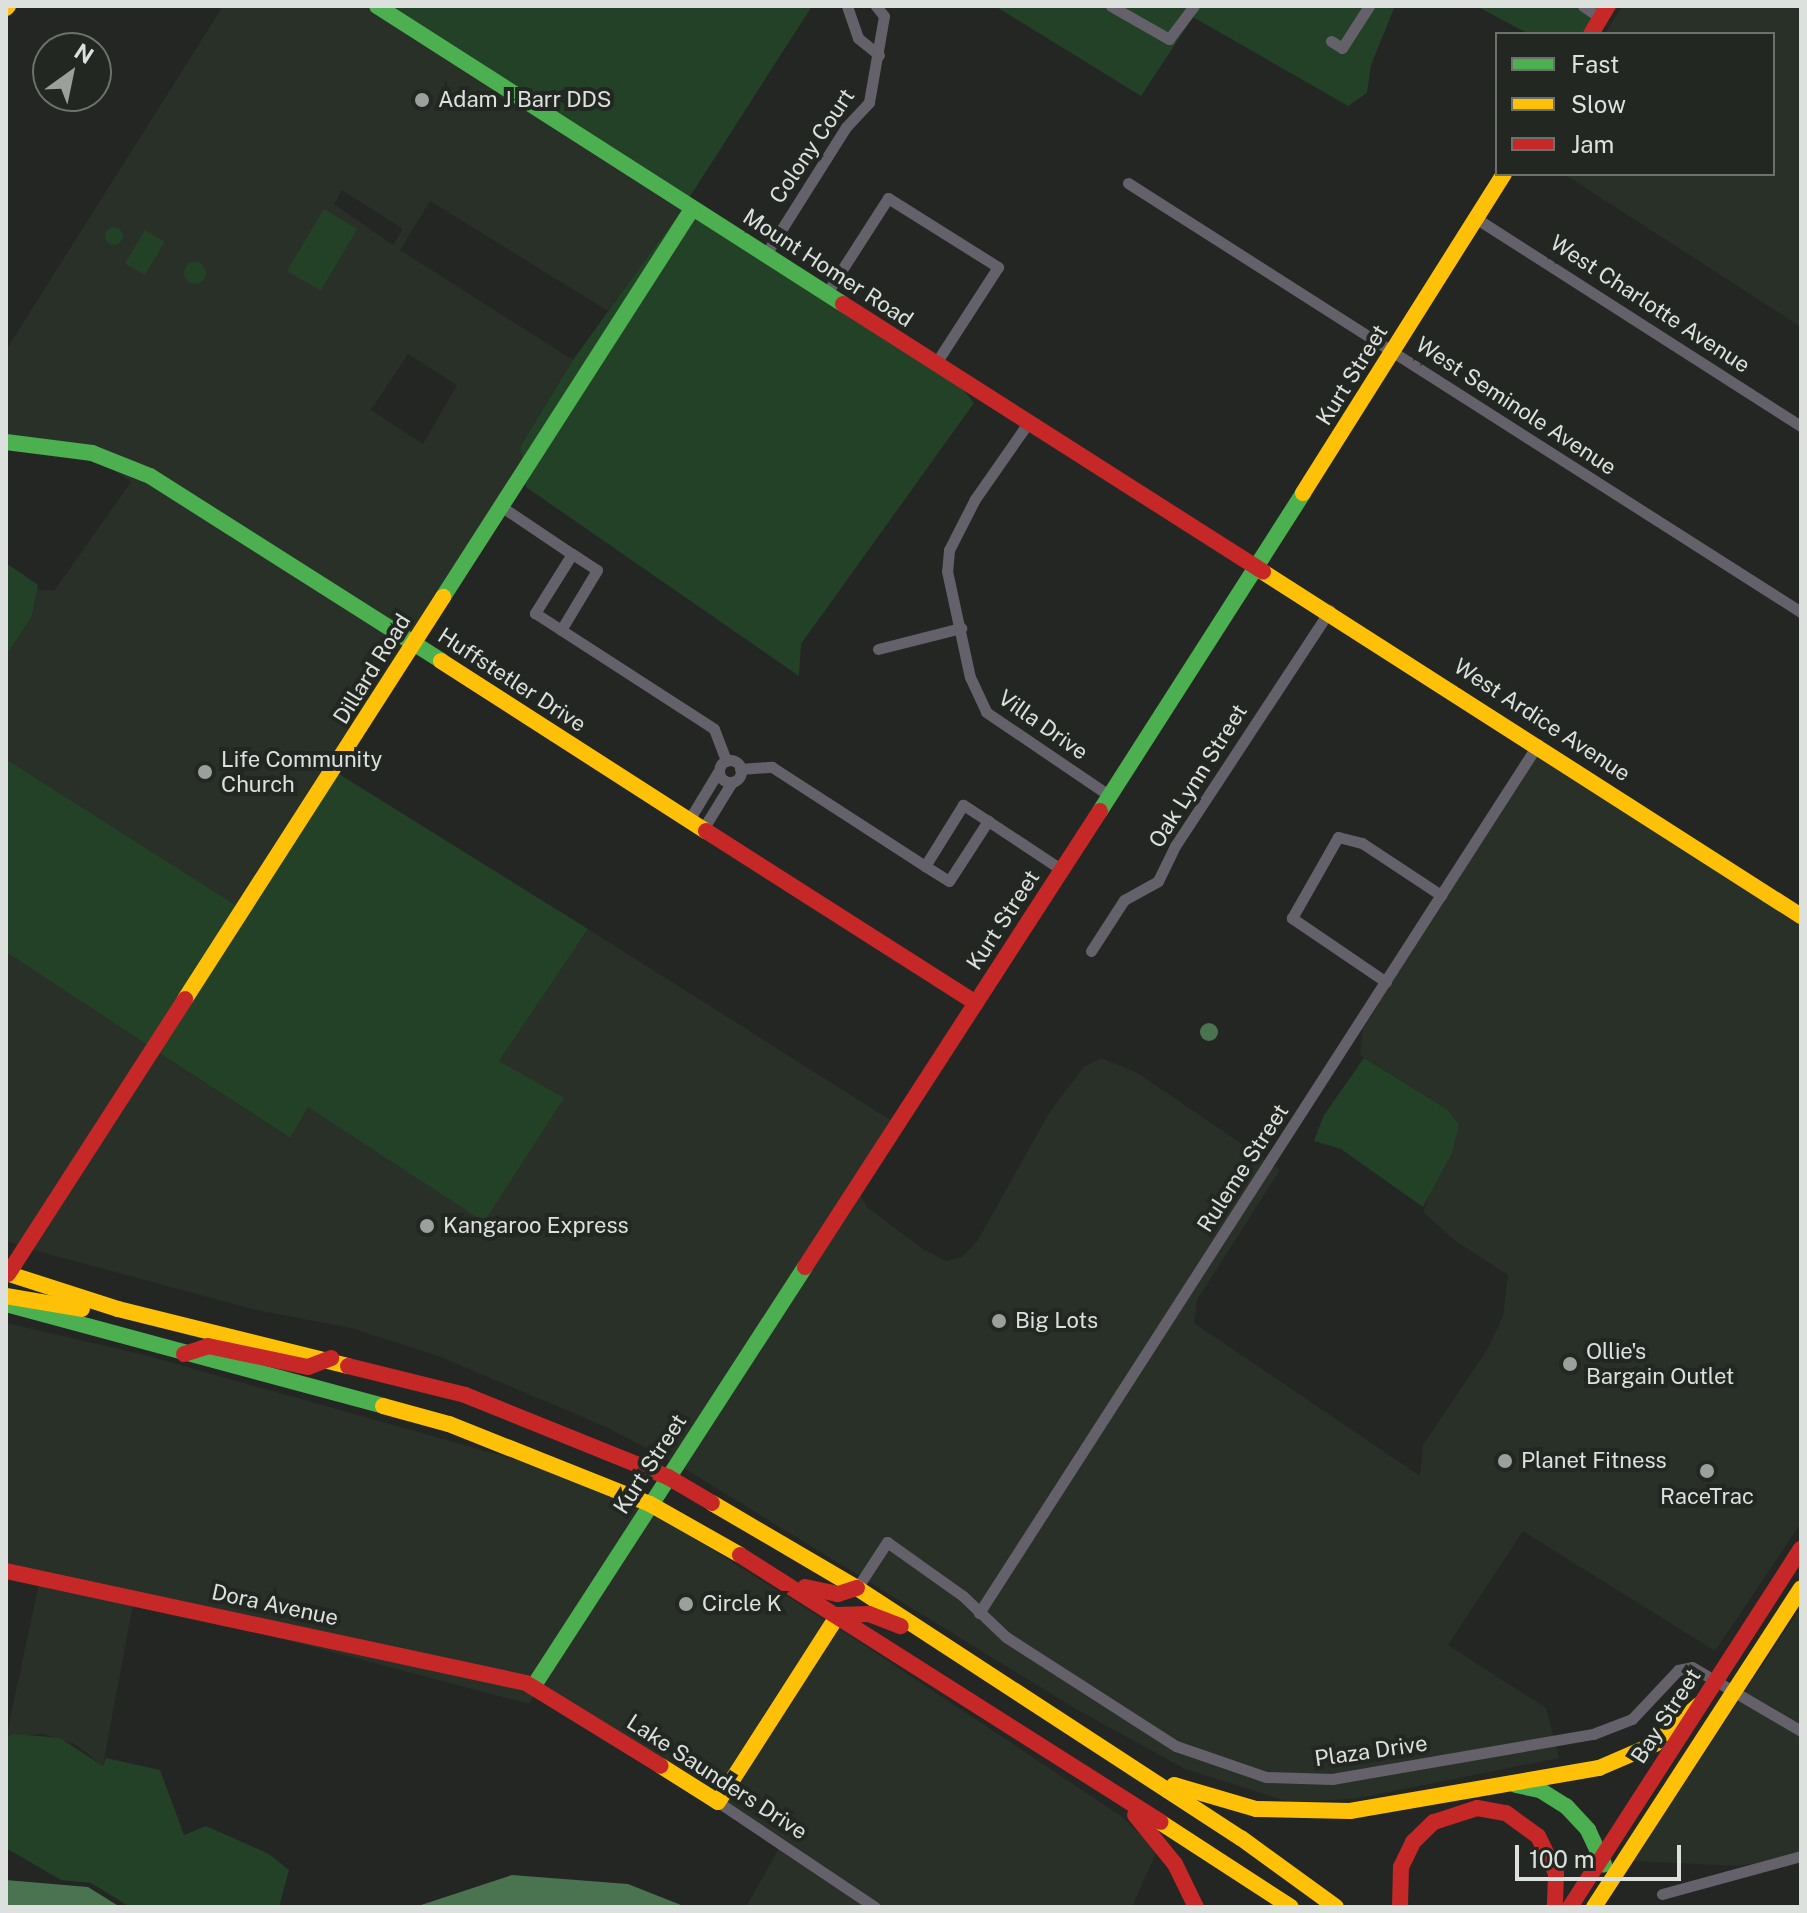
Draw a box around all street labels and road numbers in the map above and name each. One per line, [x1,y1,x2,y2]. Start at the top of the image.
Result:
street label: Colony Court [764,84,860,208]
street label: Mount Homer Road [738,203,918,333]
street label: West Charlotte Avenue [1545,230,1755,378]
street label: Kurt Street [1311,320,1393,430]
street label: West Seminole Avenue [1411,331,1621,481]
street label: Dillard Road [328,609,416,729]
street label: Huffstetler Drive [433,622,591,738]
street label: West Ardice Avenue [1449,653,1635,787]
street label: Villa Drive [993,685,1093,765]
street label: Oak Lynn Street [1143,699,1253,853]
street label: Kurt Street [961,865,1045,975]
street label: Ruleme Street [1192,1099,1294,1237]
street label: Kurt Street [608,1409,692,1519]
street label: Dora Avenue [209,1579,341,1631]
street label: Bay Street [1626,1664,1706,1768]
street label: Lake Saunders Drive [622,1709,812,1845]
street label: Plaza Drive [1313,1730,1429,1772]

